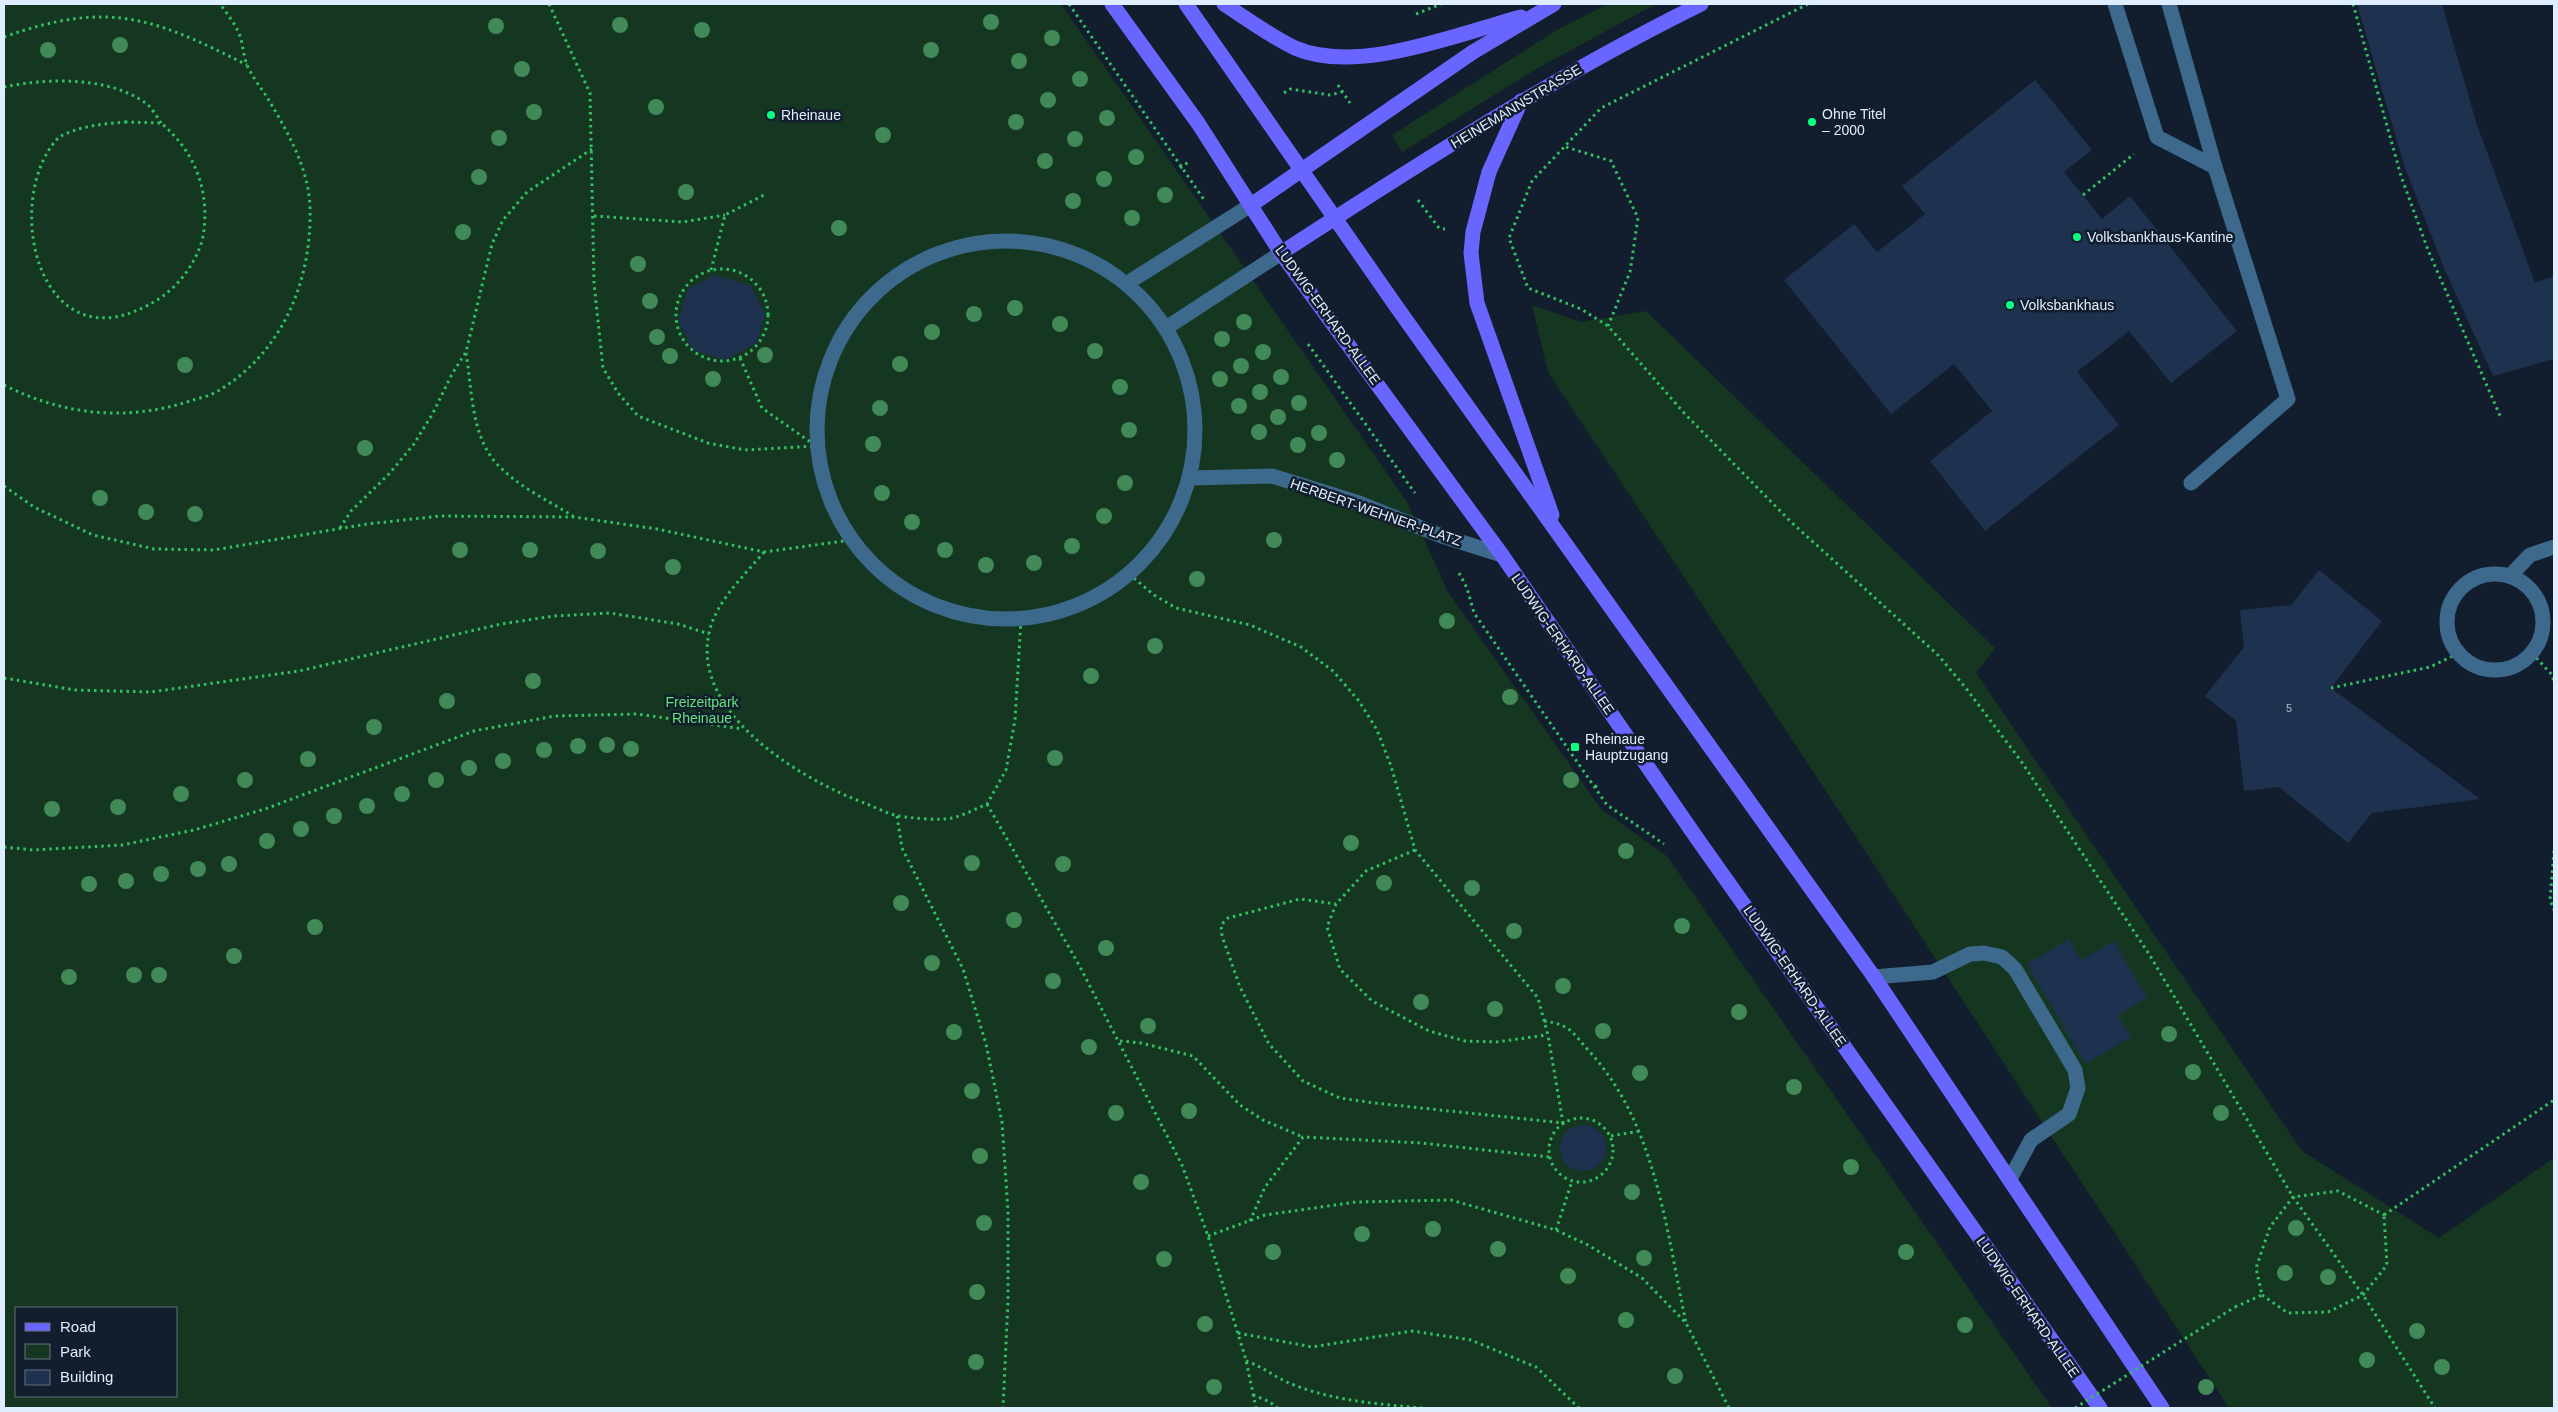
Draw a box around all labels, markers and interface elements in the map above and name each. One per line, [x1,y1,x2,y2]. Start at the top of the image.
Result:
street label: HEINEMANNSTRASSE [1448,61,1584,151]
place label: Ohne Titel – 2000 [1822,106,1886,138]
place label: Rheinaue [781,107,841,123]
marker: Rheinaue [765,109,777,121]
marker: Ohne Titel – 2000 [1806,116,1818,128]
place label: Volksbankhaus-Kantine [2087,229,2234,245]
marker: Volksbankhaus-Kantine [2071,231,2083,243]
street label: LUDWIG-ERHARD-ALLEE [1272,242,1384,388]
place label: Volksbankhaus [2020,297,2114,313]
marker: Volksbankhaus [2004,299,2016,311]
street label: HERBERT-WEHNER-PLATZ [1288,475,1464,549]
street label: LUDWIG-ERHARD-ALLEE [1508,571,1618,717]
park label: Freizeitpark Rheinaue [665,694,740,726]
house number: 5 [2286,702,2292,714]
place label: Rheinaue Hauptzugang [1585,731,1668,763]
marker: Rheinaue Hauptzugang [1569,741,1581,753]
street label: LUDWIG-ERHARD-ALLEE [1740,903,1850,1049]
street label: LUDWIG-ERHARD-ALLEE [1973,1234,2083,1380]
legend [15,1307,178,1397]
text: Road [60,1318,96,1335]
text: Park [60,1343,91,1360]
text: Building [60,1368,113,1385]

